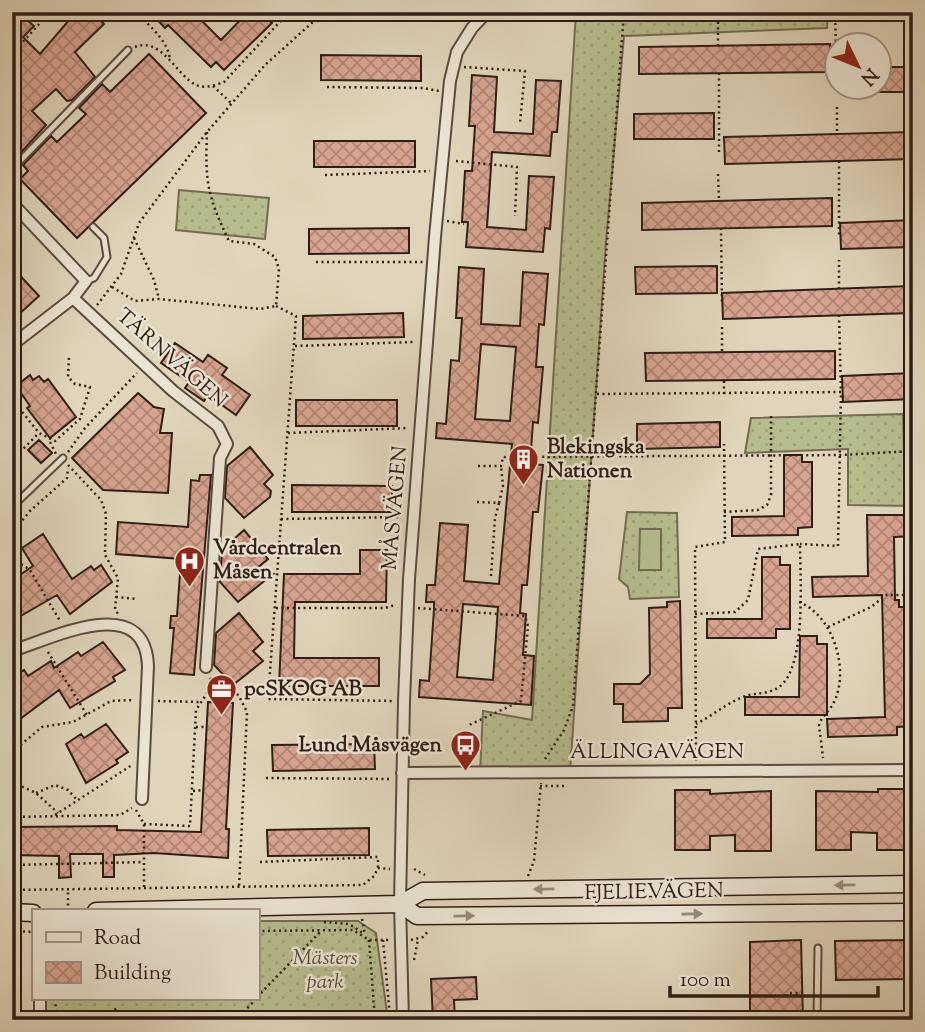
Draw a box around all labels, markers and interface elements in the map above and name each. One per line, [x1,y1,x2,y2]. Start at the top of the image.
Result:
north arrow [824,32,894,102]
text: N [854,61,884,91]
street label: TÄRNVÄGEN [109,302,233,416]
place label: Blekingska Nationen [547,433,645,487]
building icon: Blekingska Nationen [507,443,541,487]
street label: MÅSVÄGEN [376,444,416,572]
place label: Vårdcentralen Måsen [213,534,342,588]
hospital icon: Vårdcentralen Måsen [173,544,207,588]
office icon: pcSKOG AB [204,673,238,717]
place label: pcSKOG AB [244,675,363,705]
bus stop icon: Lund Måsvägen [448,729,482,773]
place label: Lund Måsvägen [299,731,443,761]
street label: ÄLLINGAVÄGEN [570,738,744,768]
street label: FJELIEVÄGEN [584,877,724,909]
one-way arrow [833,879,855,891]
one-way arrow [532,884,554,895]
one-way arrow [681,908,703,920]
legend [32,909,259,1000]
one-way arrow [454,910,476,922]
text: Road [94,924,141,954]
park label: Mästers park [292,944,358,998]
scale bar [670,955,878,999]
text: Building [94,959,171,989]
text: 100 m [680,966,731,996]

